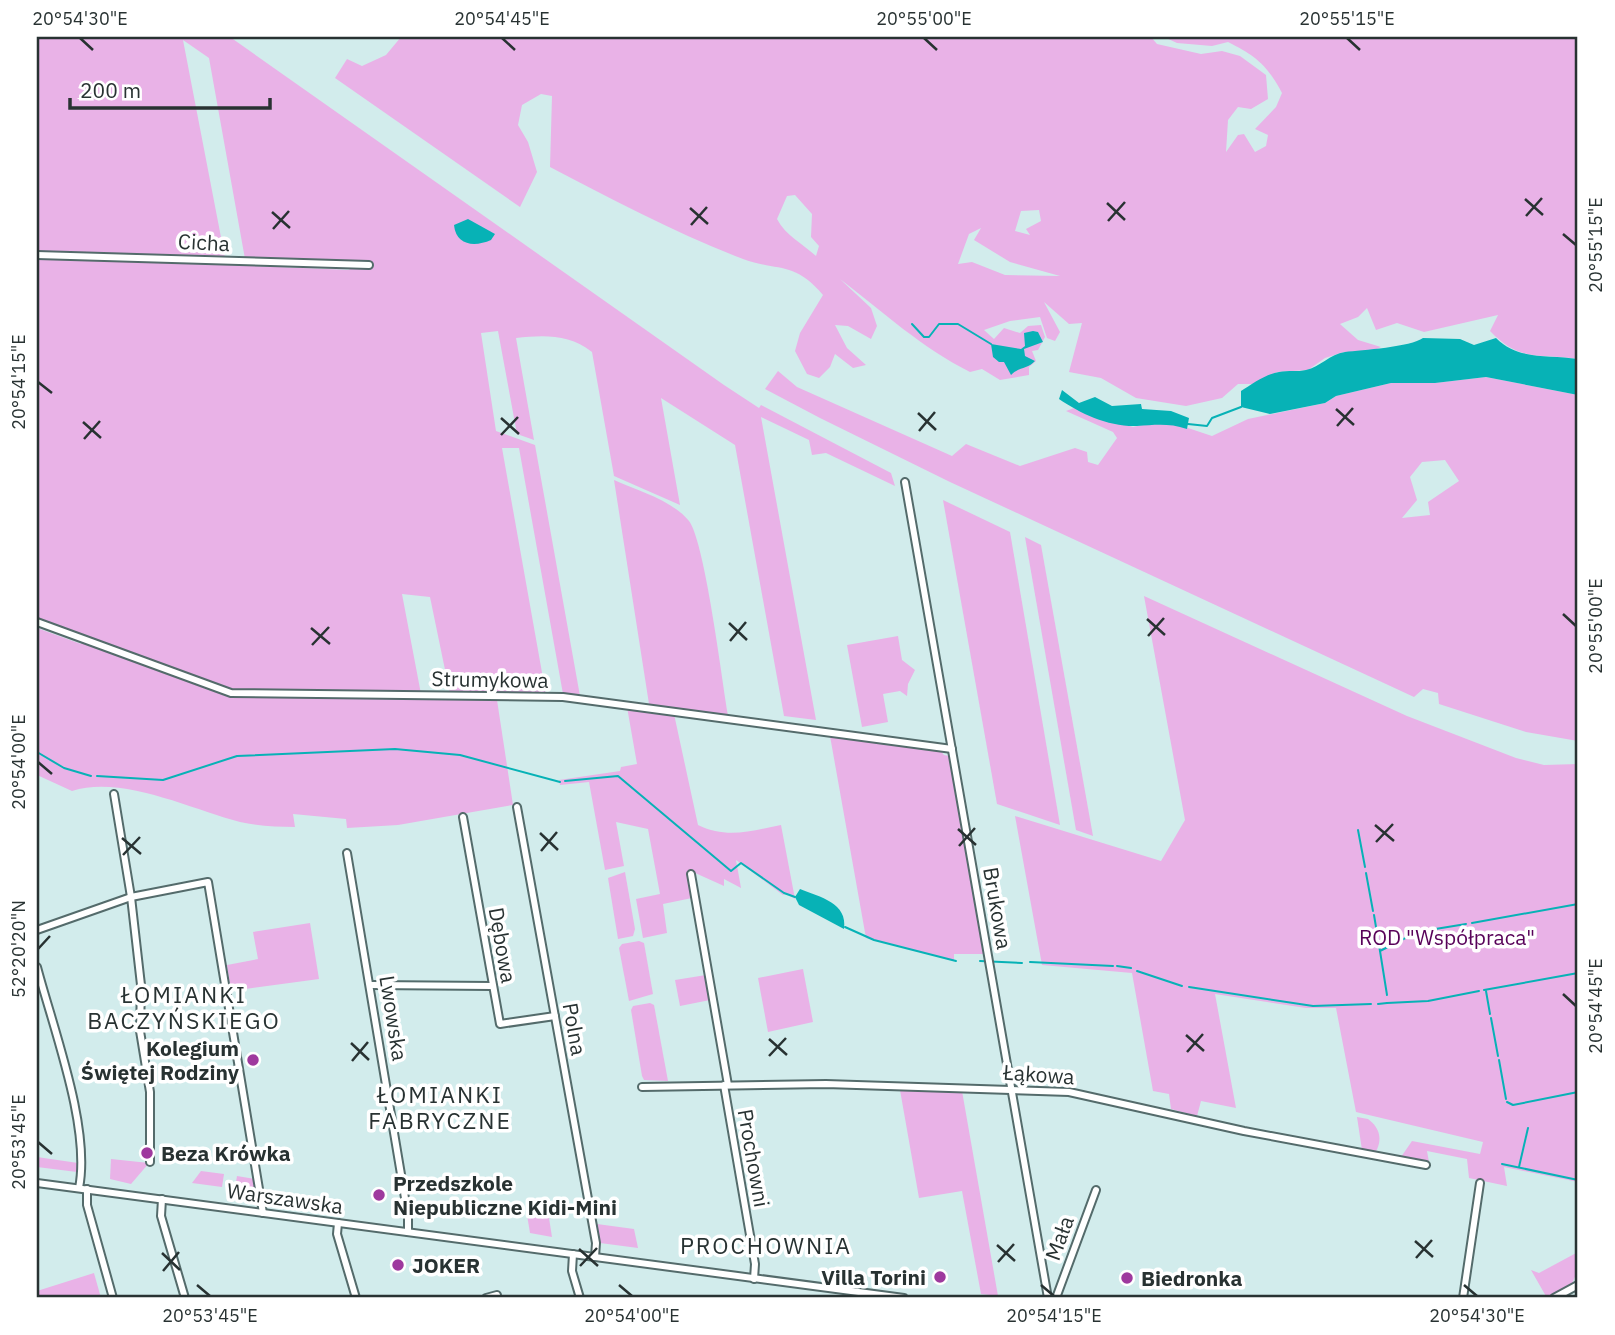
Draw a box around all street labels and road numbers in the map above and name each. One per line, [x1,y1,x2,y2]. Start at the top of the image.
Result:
street label: Cicha [177,227,231,257]
street label: Strumykowa [431,664,549,694]
street label: Brukowa [977,865,1019,951]
street label: Dębowa [483,905,523,985]
street label: Lwowska [373,973,415,1063]
street label: Polna [557,1001,593,1057]
street label: Łąkowa [1001,1057,1076,1090]
street label: Prochowni [732,1107,776,1209]
street label: Warszawska [225,1176,345,1220]
street label: Mała [1038,1212,1080,1264]

